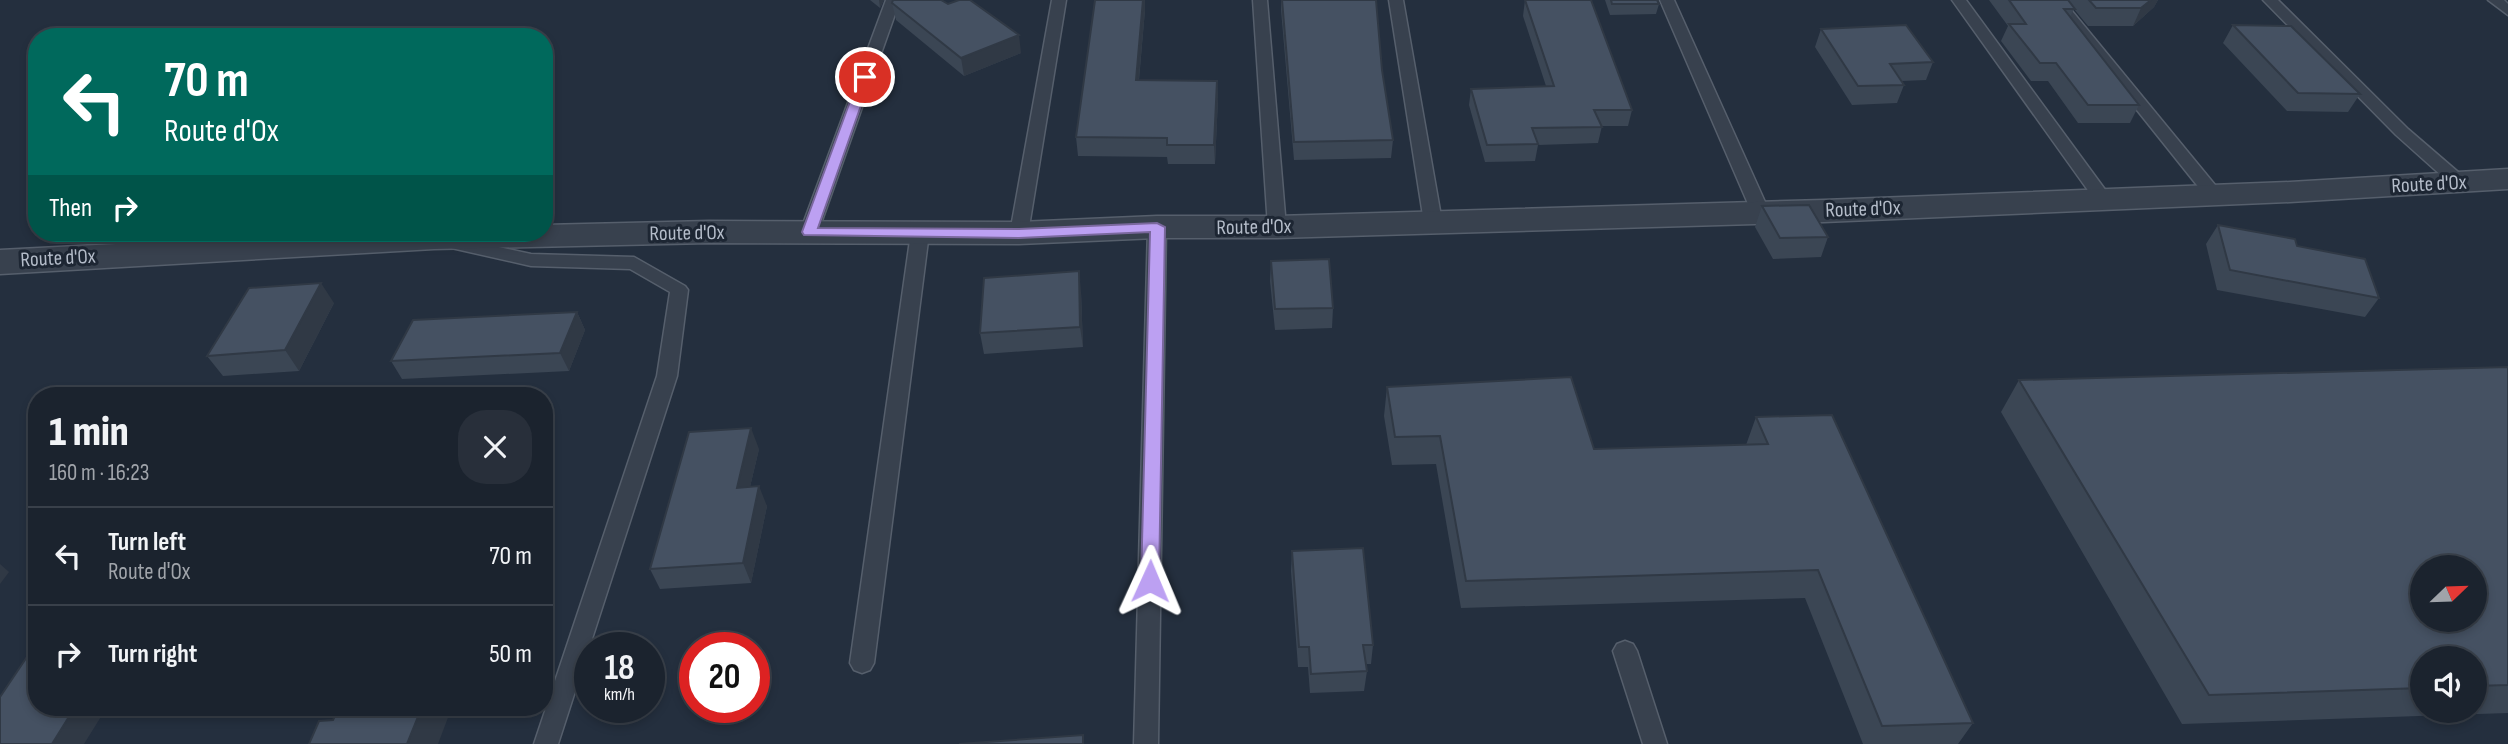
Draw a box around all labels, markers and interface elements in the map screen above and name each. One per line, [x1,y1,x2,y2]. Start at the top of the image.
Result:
pin [835,47,895,107]
text: 70 m [164,52,249,111]
icon: left [49,56,140,147]
icon: arrive [846,58,884,96]
text: Route d'Ox [164,112,279,151]
street label: Route d'Ox [2391,170,2467,198]
icon: right [106,189,144,227]
text: Then [49,193,92,224]
street label: Route d'Ox [1825,195,1901,223]
street label: Route d'Ox [1216,214,1292,240]
street label: Route d'Ox [649,220,725,246]
street label: Route d'Ox [20,244,96,272]
text: 1 min [49,407,129,458]
button: close [458,410,532,484]
text: 160 m · 16:23 [49,459,149,487]
text: Turn left [108,527,186,558]
icon: left [49,537,87,575]
text: 70 m [489,541,532,572]
position arrow [1113,544,1187,618]
north arrow [2410,555,2487,632]
map controls [2410,555,2487,723]
text: Route d'Ox [108,558,190,586]
speed limit sign: 20 [679,632,770,723]
icon: right [49,635,87,673]
text: Turn right [108,639,197,670]
text: 50 m [489,639,532,670]
button: sound [2410,646,2487,723]
text: 18 [604,647,635,690]
text: km/h [604,684,635,705]

